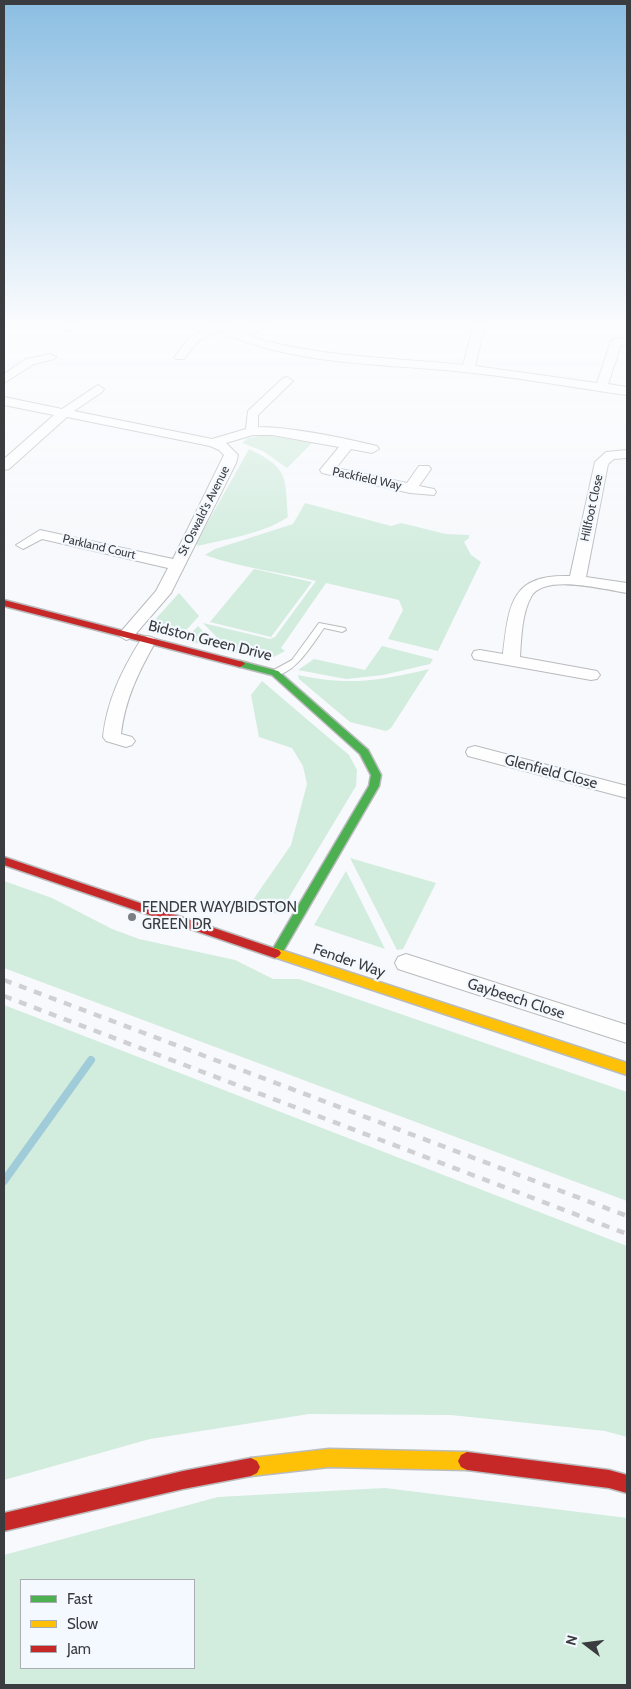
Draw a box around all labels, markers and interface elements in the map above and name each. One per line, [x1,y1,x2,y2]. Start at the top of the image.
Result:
street label: St Oswald's Avenue [175,464,233,558]
street label: Packfield Way [331,465,403,493]
street label: Hillfoot Close [578,473,606,543]
street label: Parkland Court [61,532,137,562]
street label: Bidston Green Drive [146,617,274,665]
street label: Glenfield Close [503,751,599,793]
place label: FENDER WAY/BIDSTON GREEN DR [142,899,297,934]
marker: FENDER WAY/BIDSTON GREEN DR [126,911,138,923]
street label: Fender Way [310,940,388,982]
street label: Gaybeech Close [465,975,567,1023]
legend [20,1579,195,1669]
text: Fast [67,1590,92,1608]
text: Slow [67,1615,98,1633]
north arrow [561,1619,611,1669]
text: N [562,1633,581,1647]
text: Jam [67,1640,91,1658]

